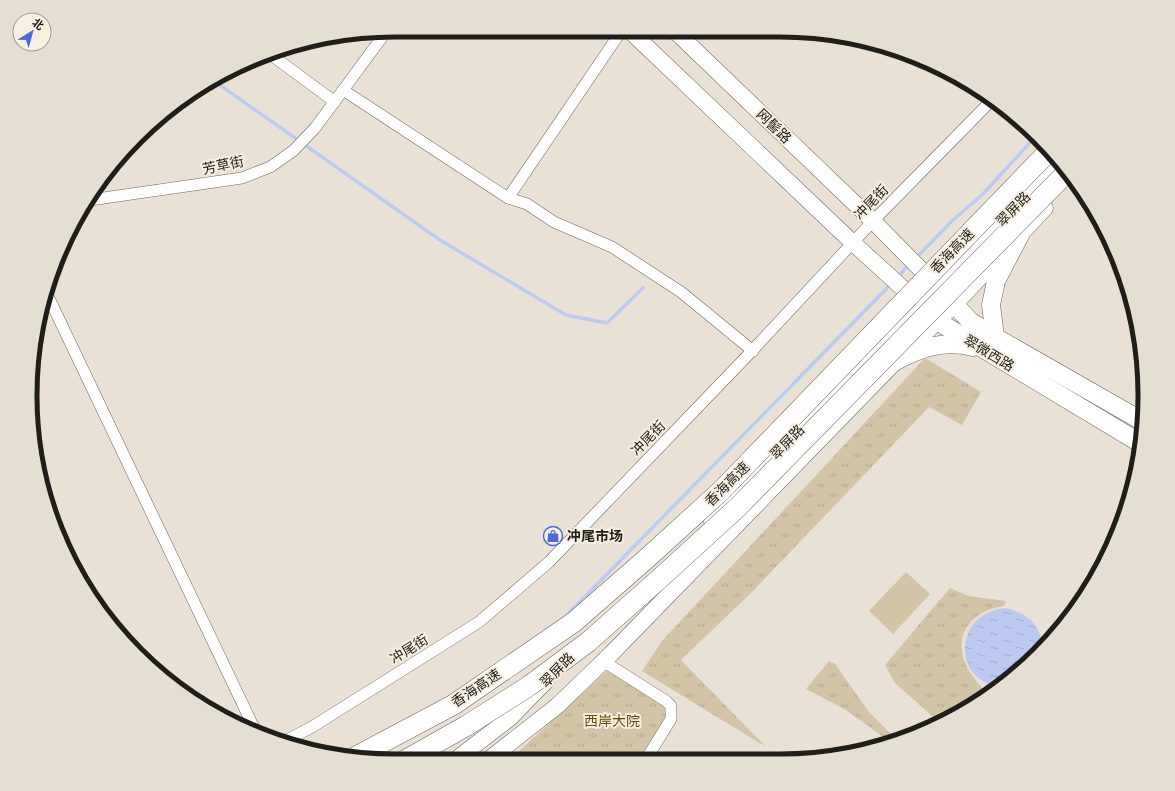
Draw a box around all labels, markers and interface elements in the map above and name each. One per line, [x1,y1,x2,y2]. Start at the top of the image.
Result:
north arrow [12,12,52,52]
text: 北 [30,15,47,32]
street label: 网髻路 [753,105,795,146]
street label: 芳草街 [201,152,245,177]
street label: 冲尾街 [850,181,891,223]
street label: 翠屏路 [992,188,1033,230]
street label: 香海高速 [926,225,977,277]
street label: 翠微西路 [961,331,1018,374]
street label: 冲尾街 [627,417,668,459]
street label: 翠屏路 [766,421,807,463]
street label: 香海高速 [701,458,752,509]
shop icon: 冲尾市场 [542,525,564,547]
place label: 冲尾市场 [567,527,623,544]
street label: 冲尾街 [386,630,431,667]
street label: 翠屏路 [536,649,577,691]
street label: 香海高速 [448,665,504,710]
park label: 西岸大院 [584,712,640,729]

